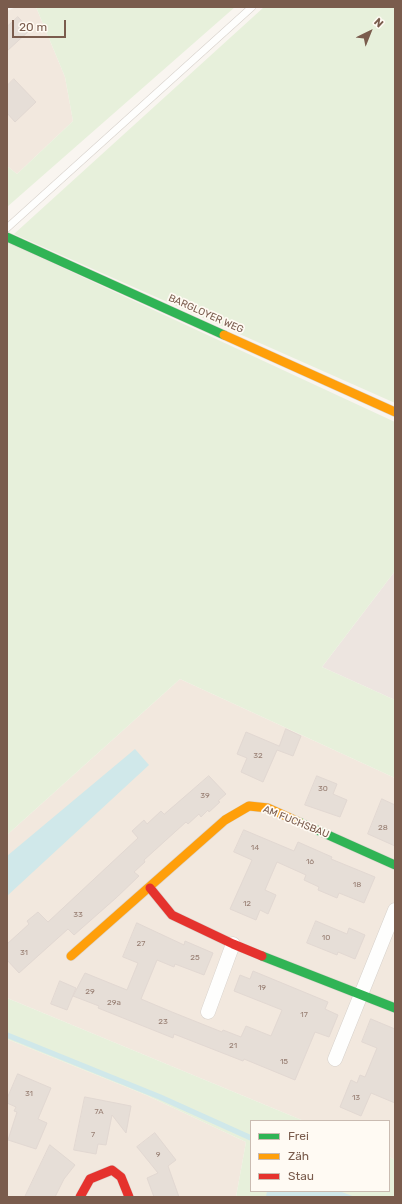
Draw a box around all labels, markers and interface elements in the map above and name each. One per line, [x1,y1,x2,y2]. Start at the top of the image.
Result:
scale bar [14,12,68,38]
north arrow [350,12,390,52]
text: N [371,15,386,30]
text: 20 m [19,20,47,34]
street label: BARGLOYER WEG [167,292,245,336]
house number: 32 [253,751,263,761]
house number: 30 [318,784,328,794]
house number: 39 [200,791,210,801]
street label: AM FUCHSBAU [261,803,331,841]
house number: 28 [378,823,388,833]
house number: 14 [251,843,259,853]
house number: 16 [306,857,314,867]
house number: 18 [353,880,361,890]
house number: 12 [243,899,251,909]
house number: 33 [73,910,83,920]
house number: 10 [322,933,330,943]
house number: 27 [137,939,145,949]
house number: 31 [20,948,28,958]
house number: 25 [190,953,200,963]
house number: 19 [258,983,266,993]
house number: 29 [85,987,95,997]
house number: 29a [107,998,121,1008]
house number: 17 [300,1010,308,1020]
house number: 23 [158,1017,168,1027]
house number: 21 [229,1041,237,1051]
house number: 15 [280,1057,288,1067]
house number: 31 [25,1089,33,1099]
house number: 13 [352,1093,360,1103]
house number: 7A [94,1107,104,1117]
legend [250,1120,390,1192]
text: Frei [288,1129,309,1143]
house number: 7 [91,1130,95,1140]
text: Zäh [288,1149,309,1163]
house number: 9 [156,1150,160,1160]
text: Stau [288,1169,314,1183]

